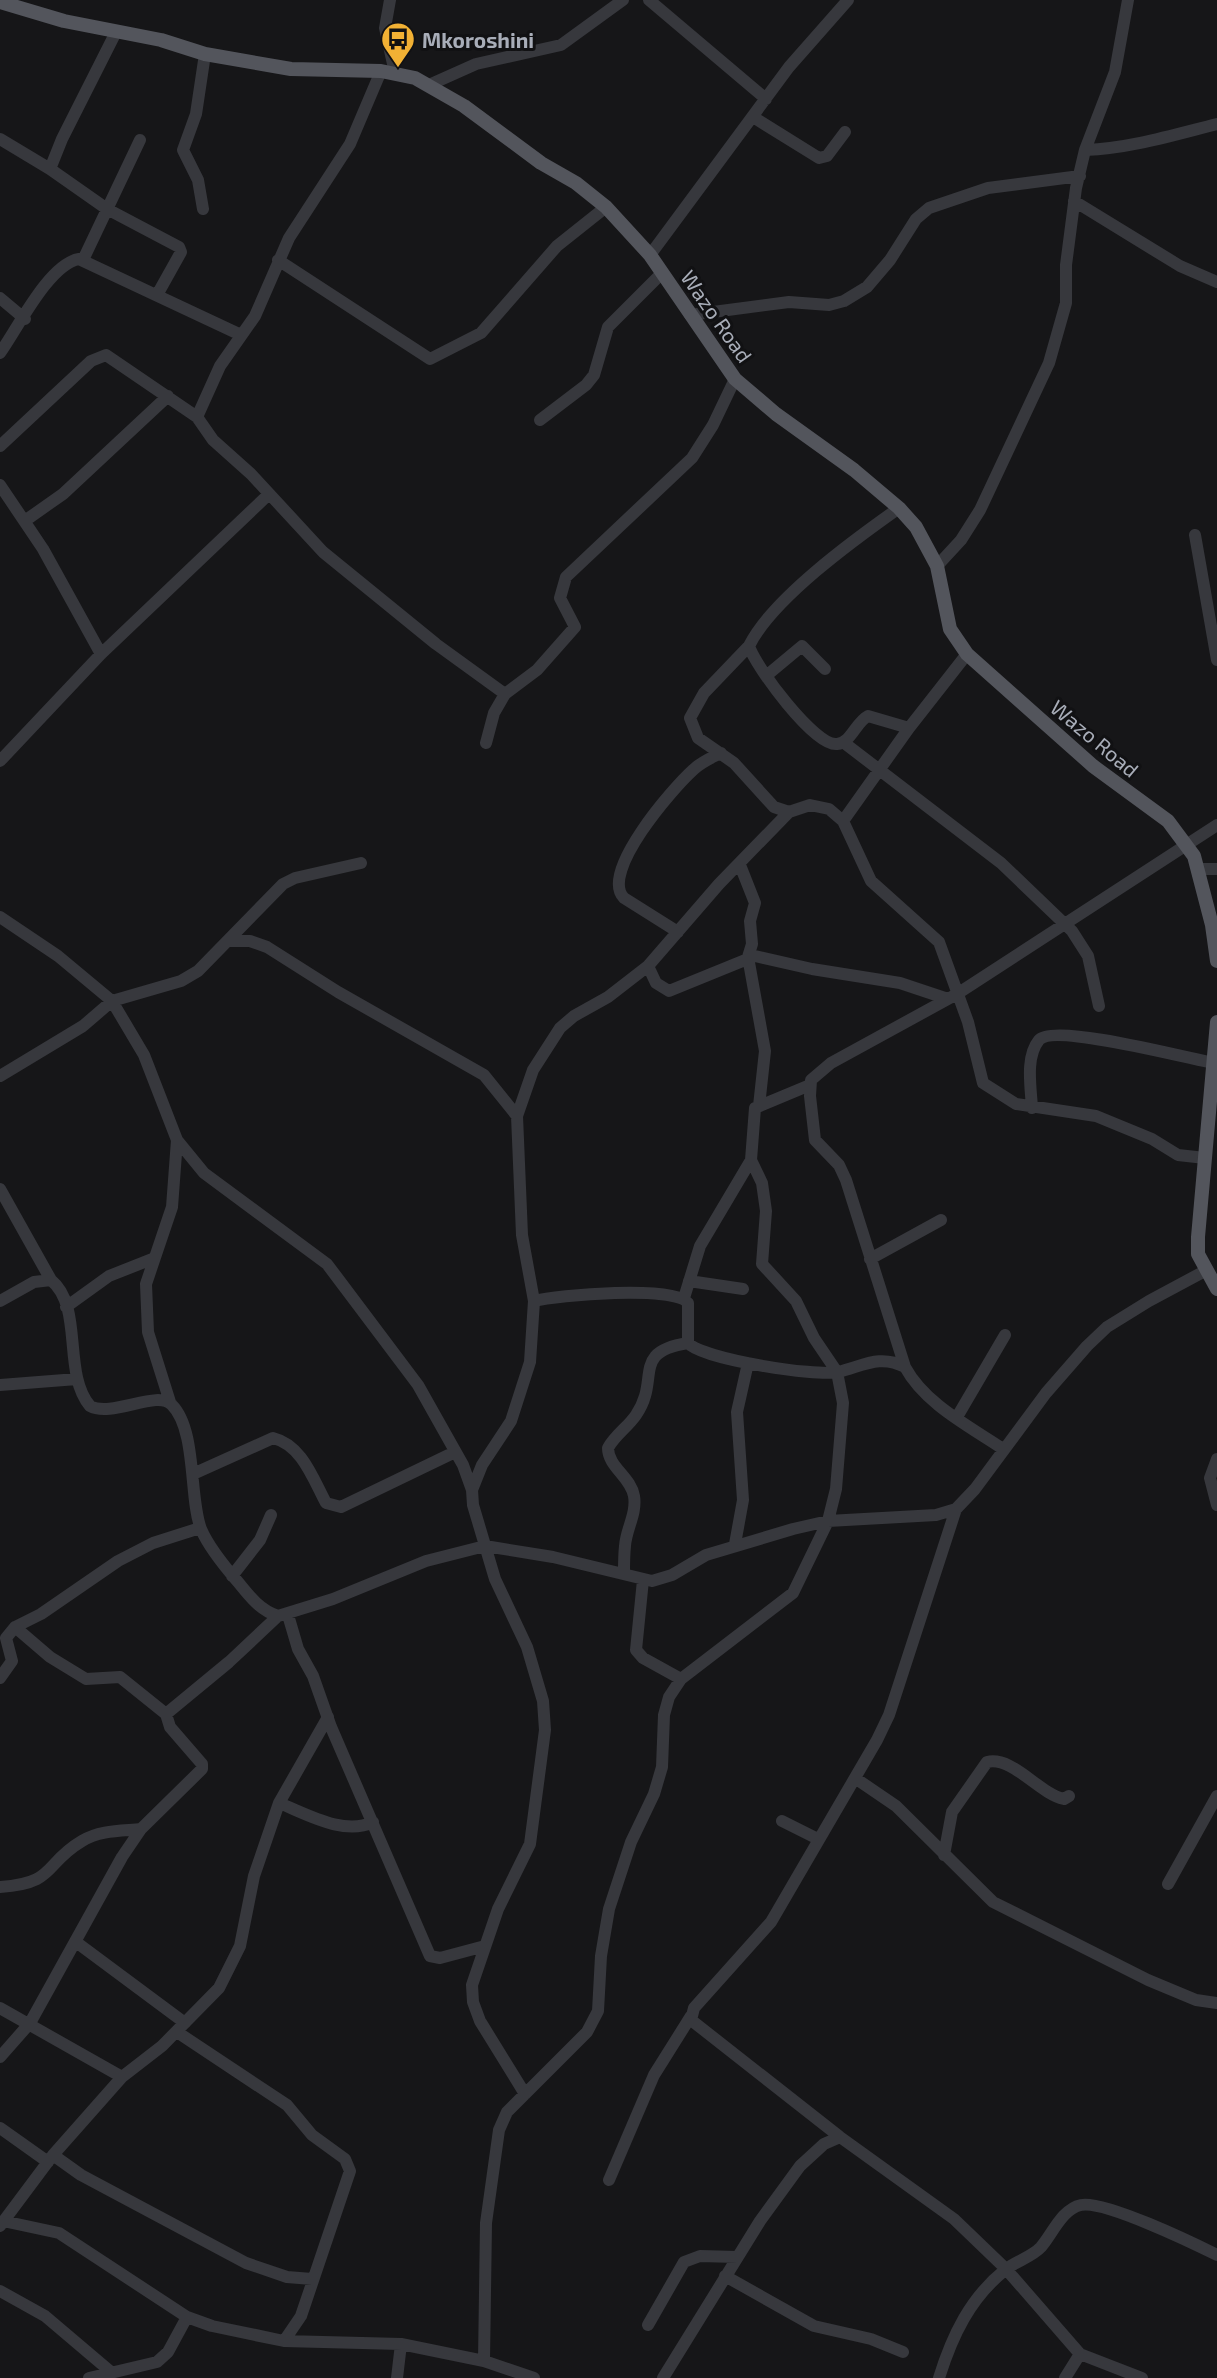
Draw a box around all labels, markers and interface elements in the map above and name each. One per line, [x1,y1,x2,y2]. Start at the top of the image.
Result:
bus stop icon: Mkoroshini [379,20,417,69]
place label: Mkoroshini [422,27,534,52]
street label: Wazo Road [676,265,758,367]
street label: Wazo Road [1046,694,1144,782]

